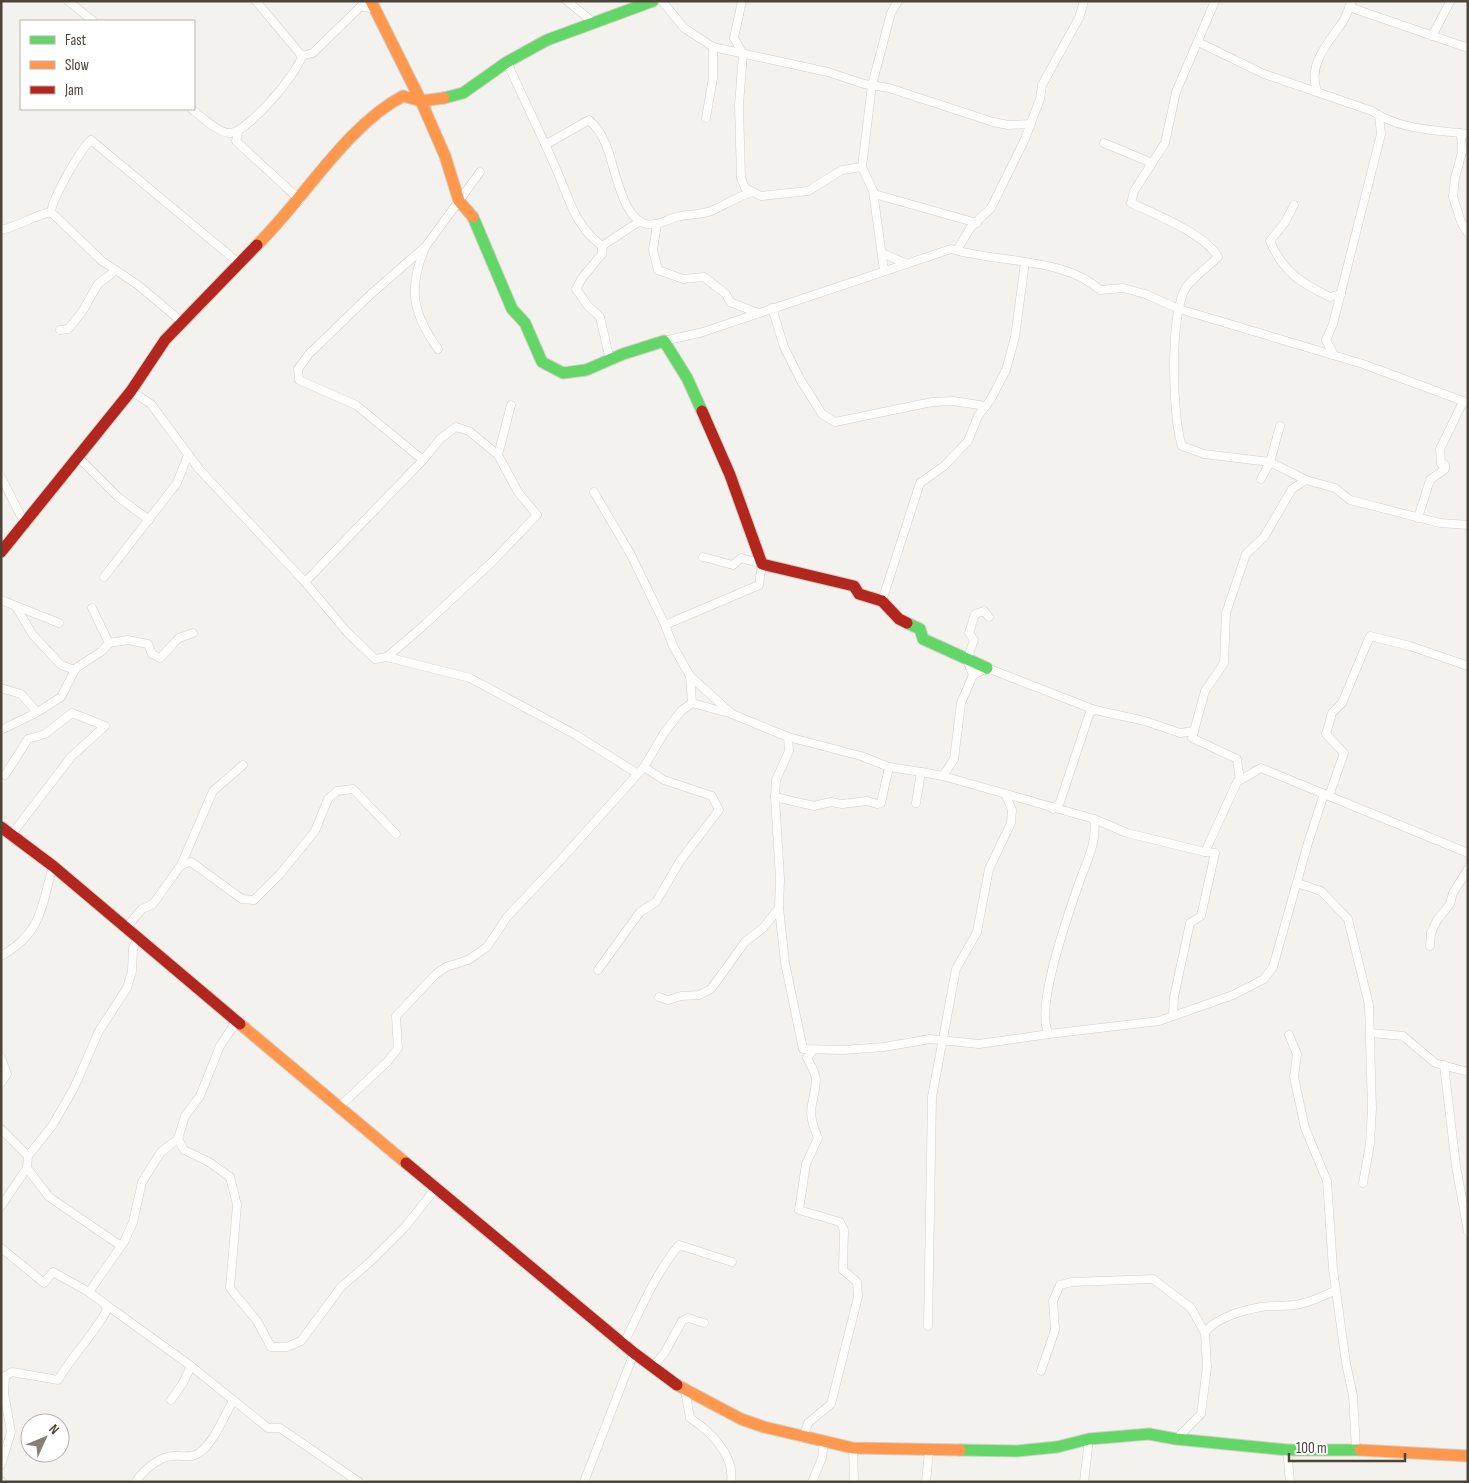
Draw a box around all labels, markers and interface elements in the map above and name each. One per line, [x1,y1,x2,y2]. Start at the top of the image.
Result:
legend [20,20,195,110]
text: Fast [65,31,87,50]
text: Slow [65,56,89,75]
text: Jam [64,81,83,100]
north arrow [20,1413,70,1463]
text: N [45,1421,63,1438]
scale bar [1289,1430,1405,1462]
text: 100 m [1296,1439,1327,1458]

